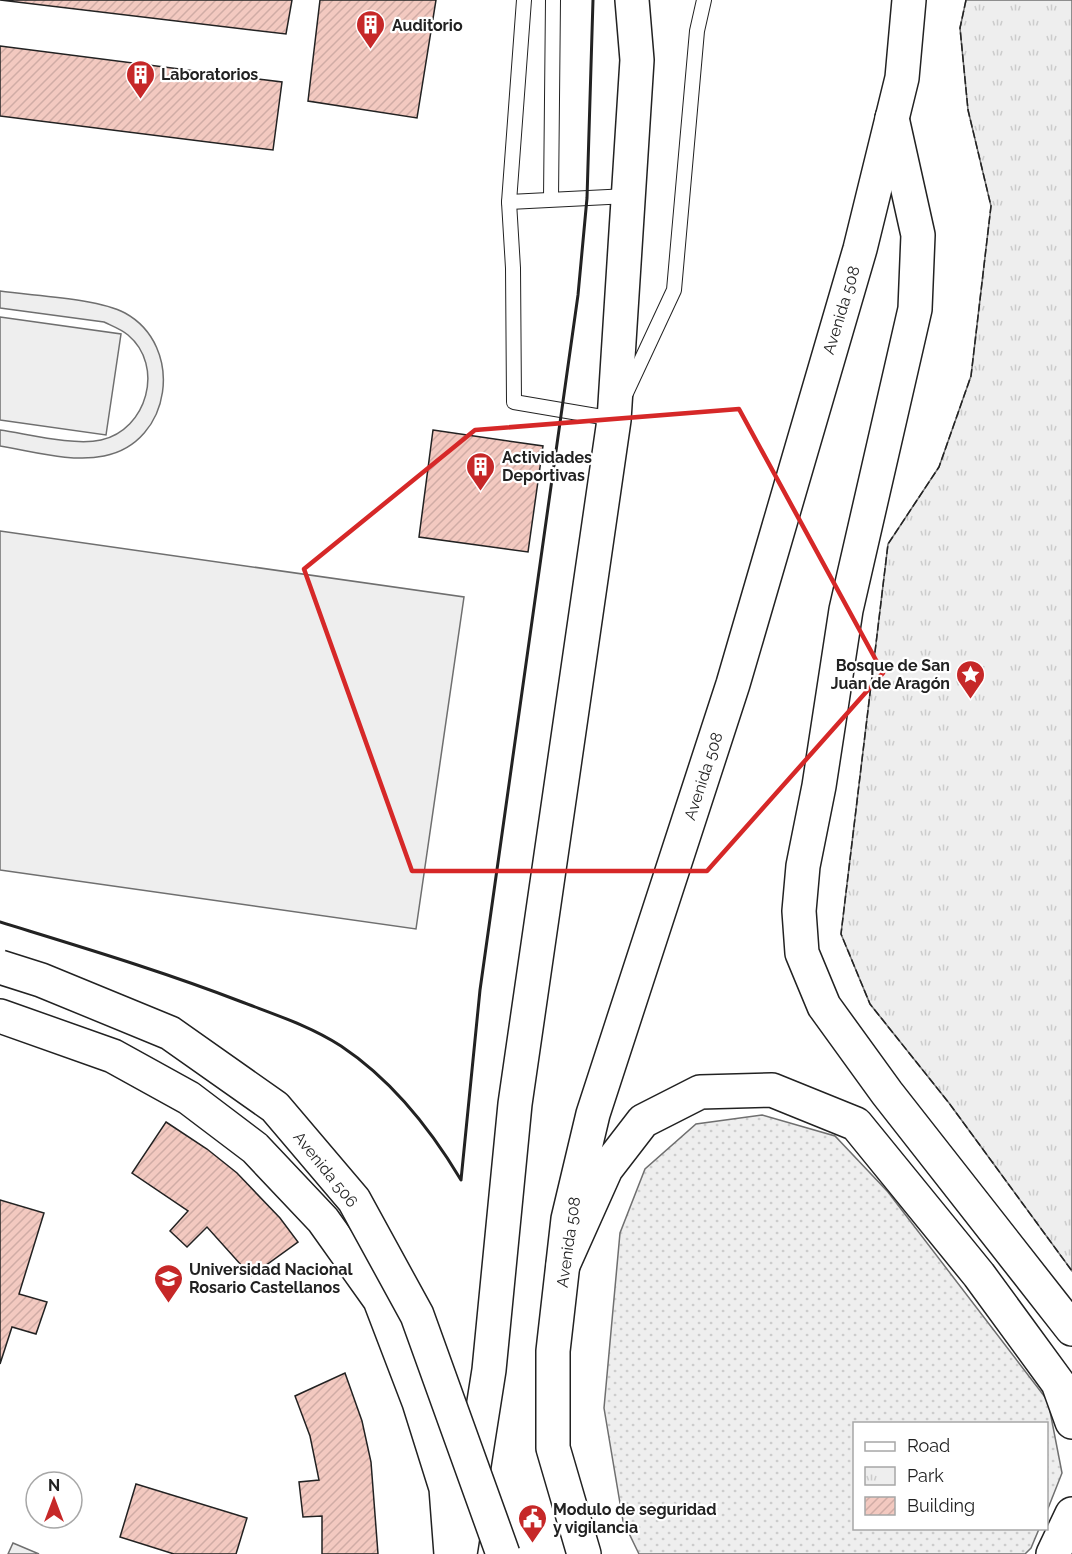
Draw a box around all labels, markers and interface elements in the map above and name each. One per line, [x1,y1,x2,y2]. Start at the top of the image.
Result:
building icon: Auditorio [355,9,387,51]
place label: Auditorio [392,16,463,35]
building icon: Laboratorios [124,58,156,100]
place label: Laboratorios [161,65,258,84]
street label: Avenida 508 [819,264,864,357]
place label: Actividades Deportivas [502,448,592,485]
building icon: Actividades Deportivas [465,450,497,492]
place label: Bosque de San Juan de Aragón [831,656,950,693]
place icon: Bosque de San Juan de Aragón [955,658,987,700]
street label: Avenida 508 [680,730,727,823]
street label: Avenida 506 [289,1128,362,1211]
street label: Avenida 508 [553,1195,584,1289]
place label: Universidad Nacional Rosario Castellanos [189,1260,353,1297]
school or university icon: Universidad Nacional Rosario Castellanos [152,1262,184,1304]
legend [853,1422,1048,1530]
text: Road [907,1435,950,1456]
text: Park [907,1465,944,1486]
north arrow [24,1470,84,1530]
text: N [48,1476,60,1495]
text: Building [907,1495,975,1516]
place label: Modulo de seguridad y vigilancia [553,1500,717,1537]
public building icon: Modulo de seguridad y vigilancia [516,1502,548,1544]

